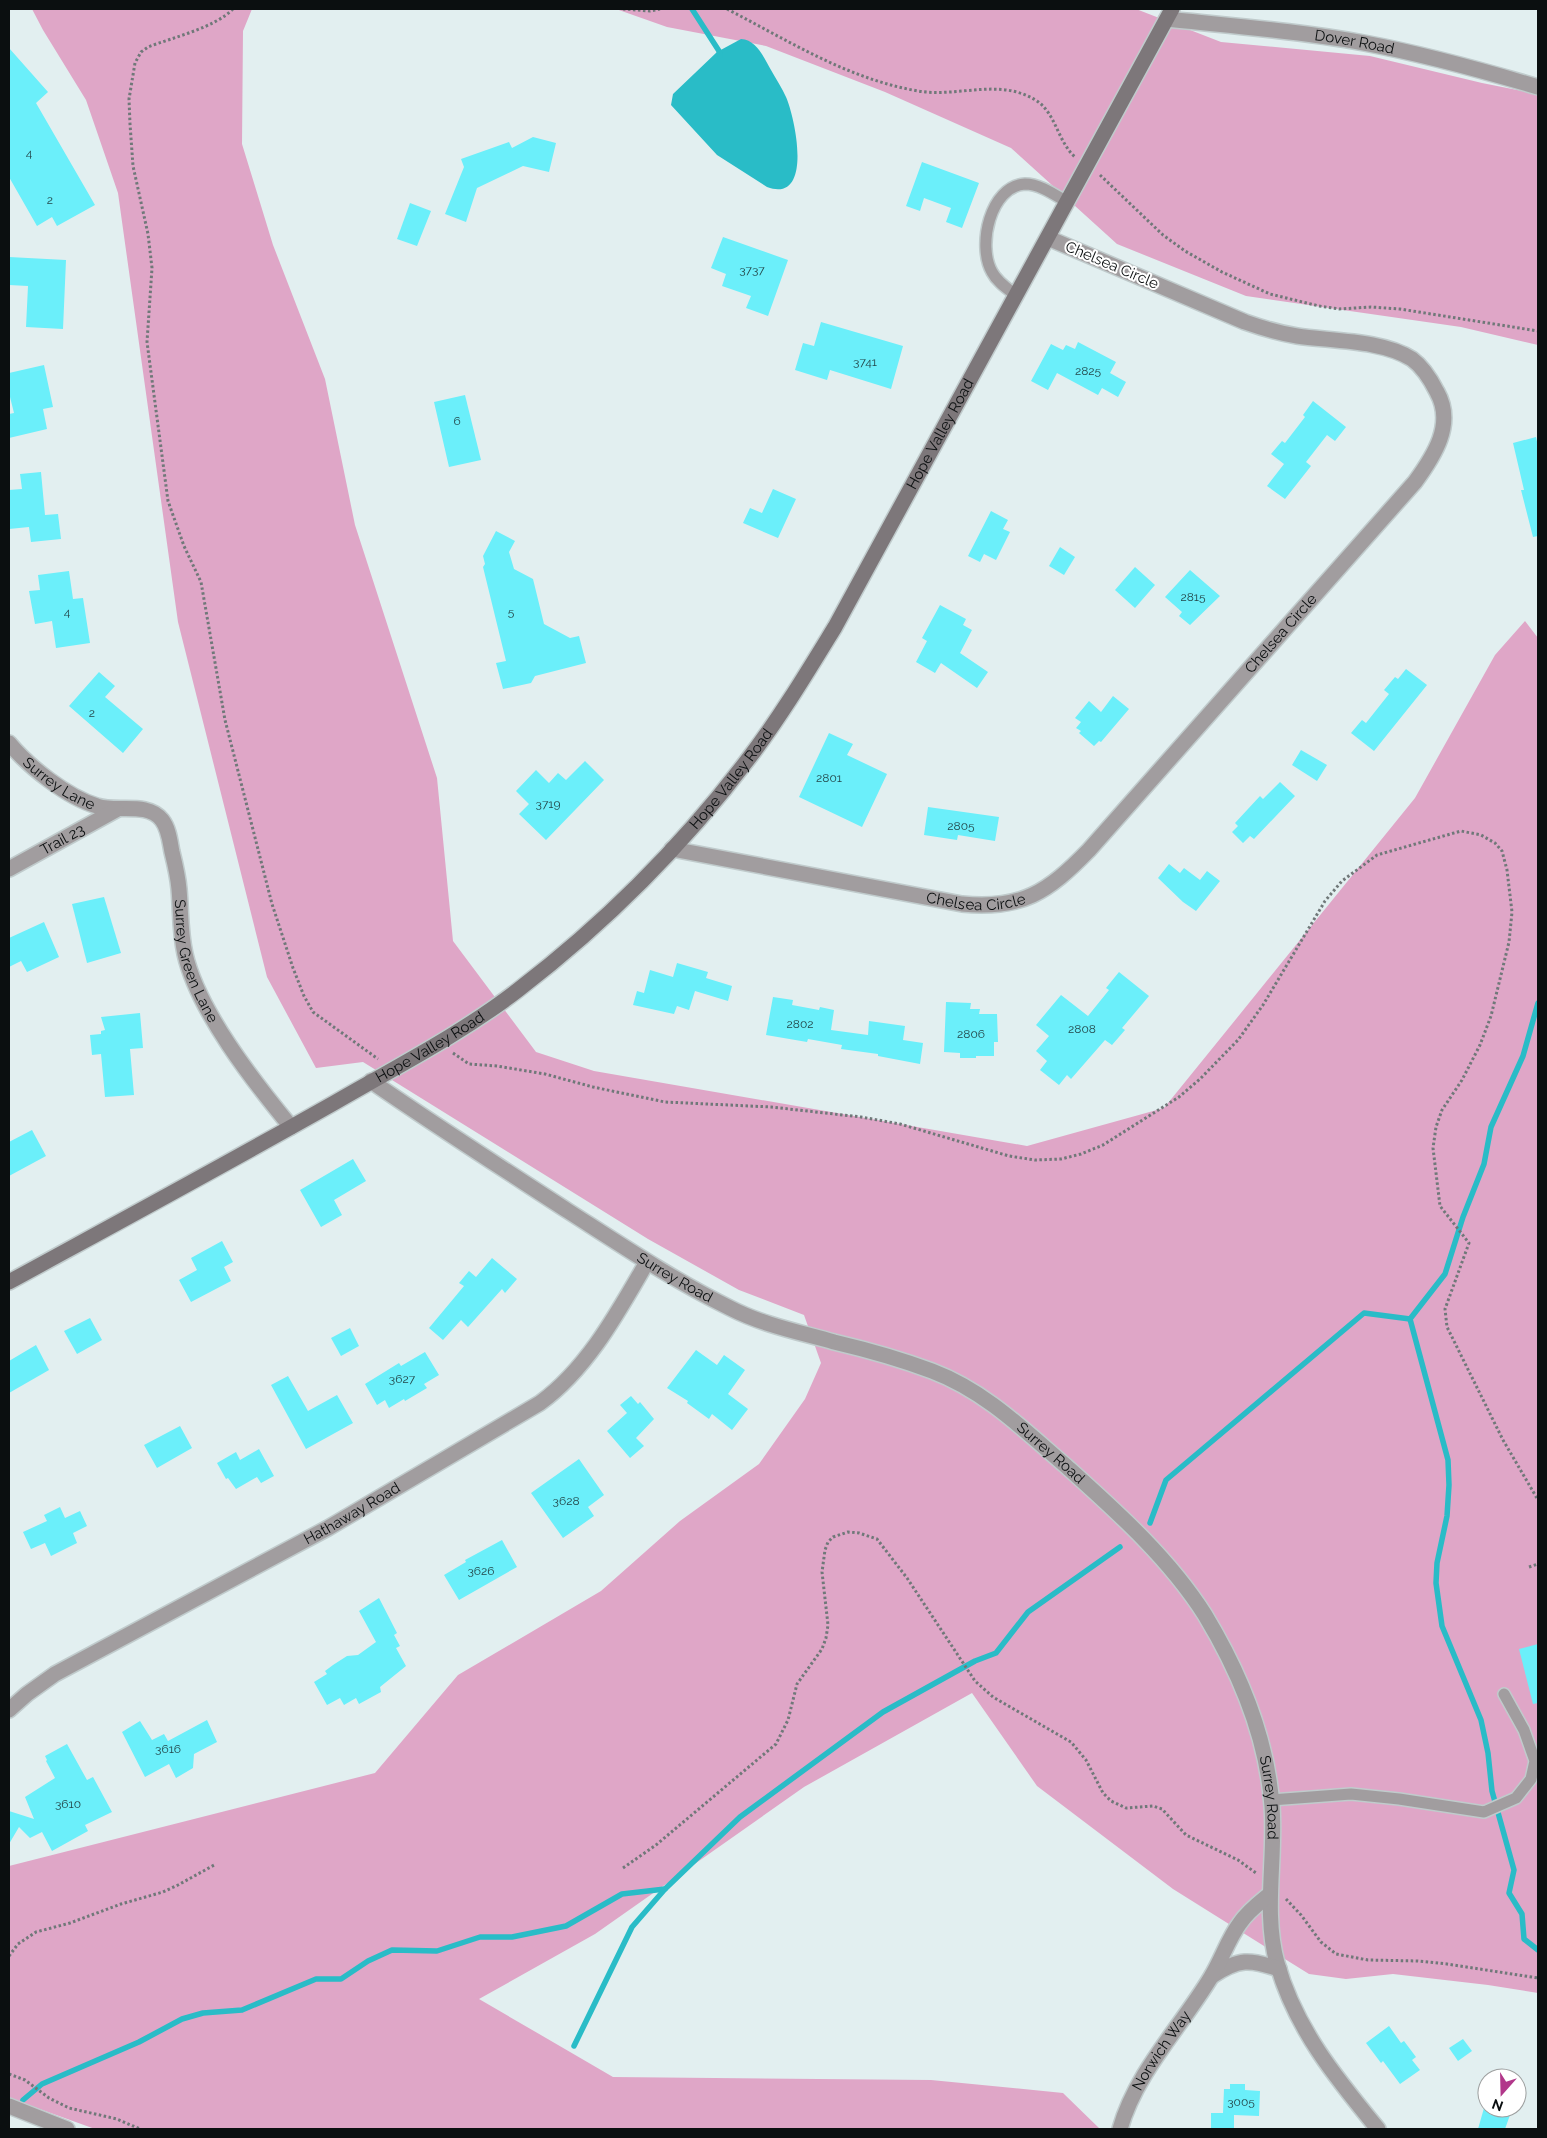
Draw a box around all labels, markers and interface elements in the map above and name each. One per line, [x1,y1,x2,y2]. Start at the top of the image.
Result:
street label: Dover Road [1314,26,1396,58]
house number: 4 [26,146,33,160]
house number: 2 [47,193,53,207]
street label: Chelsea Circle [1063,237,1162,293]
house number: 3737 [739,263,765,277]
house number: 3741 [853,355,877,369]
house number: 2825 [1075,364,1102,378]
street label: Hope Valley Road [903,376,978,492]
house number: 6 [453,414,461,428]
house number: 2815 [1180,590,1206,604]
street label: Chelsea Circle [1241,590,1321,677]
house number: 4 [64,605,71,619]
house number: 5 [508,605,515,619]
house number: 2 [89,706,95,720]
street label: Hope Valley Road [686,725,776,833]
street label: Surrey Lane [19,753,98,814]
house number: 2801 [816,771,842,785]
house number: 3719 [536,797,560,811]
house number: 2805 [947,819,975,833]
street label: Trail 23 [37,820,88,859]
street label: Chelsea Circle [925,888,1028,914]
street label: Surrey Green Lane [171,899,222,1026]
street label: Hope Valley Road [372,1008,488,1086]
house number: 2802 [787,1017,813,1031]
house number: 2808 [1068,1022,1096,1036]
house number: 2806 [957,1027,985,1041]
street label: Surrey Road [634,1249,716,1307]
house number: 3627 [389,1372,416,1386]
street label: Surrey Road [1013,1418,1088,1487]
street label: Hathaway Road [301,1479,403,1548]
house number: 3628 [552,1494,580,1508]
house number: 3626 [467,1564,495,1578]
house number: 3616 [155,1742,181,1756]
street label: Surrey Road [1255,1754,1282,1840]
house number: 3610 [55,1797,81,1811]
street label: Norwich Way [1128,2007,1195,2094]
north arrow [1477,2068,1527,2118]
house number: 3005 [1227,2095,1255,2109]
text: N [1490,2096,1505,2115]

